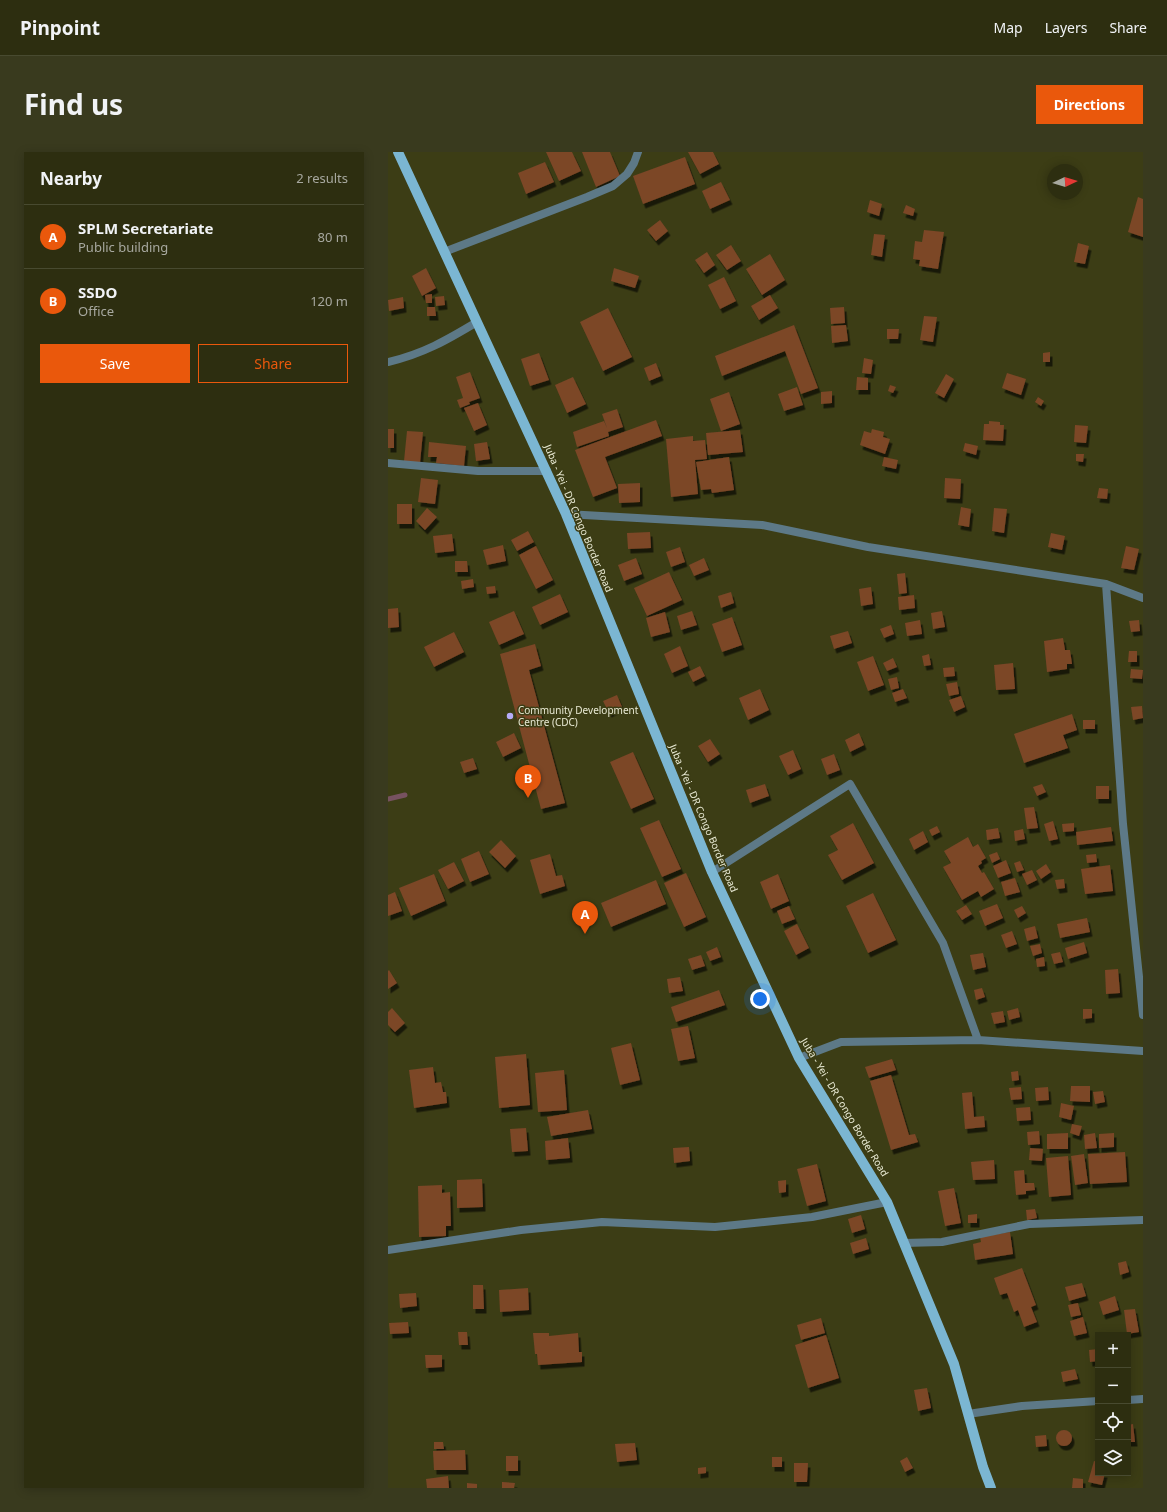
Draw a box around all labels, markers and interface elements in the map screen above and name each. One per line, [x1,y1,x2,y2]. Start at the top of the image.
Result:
text: Pinpoint [20,15,100,41]
text: Map [994,18,1023,37]
text: Layers [1045,18,1087,37]
text: Share [1109,18,1147,37]
text: Find us [24,85,123,123]
button: Directions [1036,85,1143,124]
north arrow [1047,164,1083,200]
text: Nearby [40,167,102,190]
text: 2 results [296,169,348,187]
text: SPLM Secretariate [78,218,213,238]
text: A [49,228,58,246]
text: 80 m [318,228,348,246]
text: Public building [78,238,168,256]
text: SSDO [78,282,117,302]
text: B [49,292,57,310]
text: 120 m [310,292,348,310]
text: Office [78,302,114,320]
button: Save [40,344,190,383]
button: Share [198,344,348,383]
street label: Juba - Yei - DR Congo Border Road [541,441,617,594]
place label: Community Development Centre (CDC) [518,703,639,729]
marker: Community Development Centre (CDC) [505,711,515,721]
street label: Juba - Yei - DR Congo Border Road [666,741,742,894]
pin: B [515,765,541,798]
pin: A [572,901,598,934]
your location [750,989,770,1009]
street label: Juba - Yei - DR Congo Border Road [797,1034,892,1179]
map controls [1095,1332,1131,1476]
button: + [1095,1332,1131,1368]
button: − [1095,1368,1131,1404]
button: locate [1095,1404,1131,1440]
button: layers [1095,1440,1131,1476]

